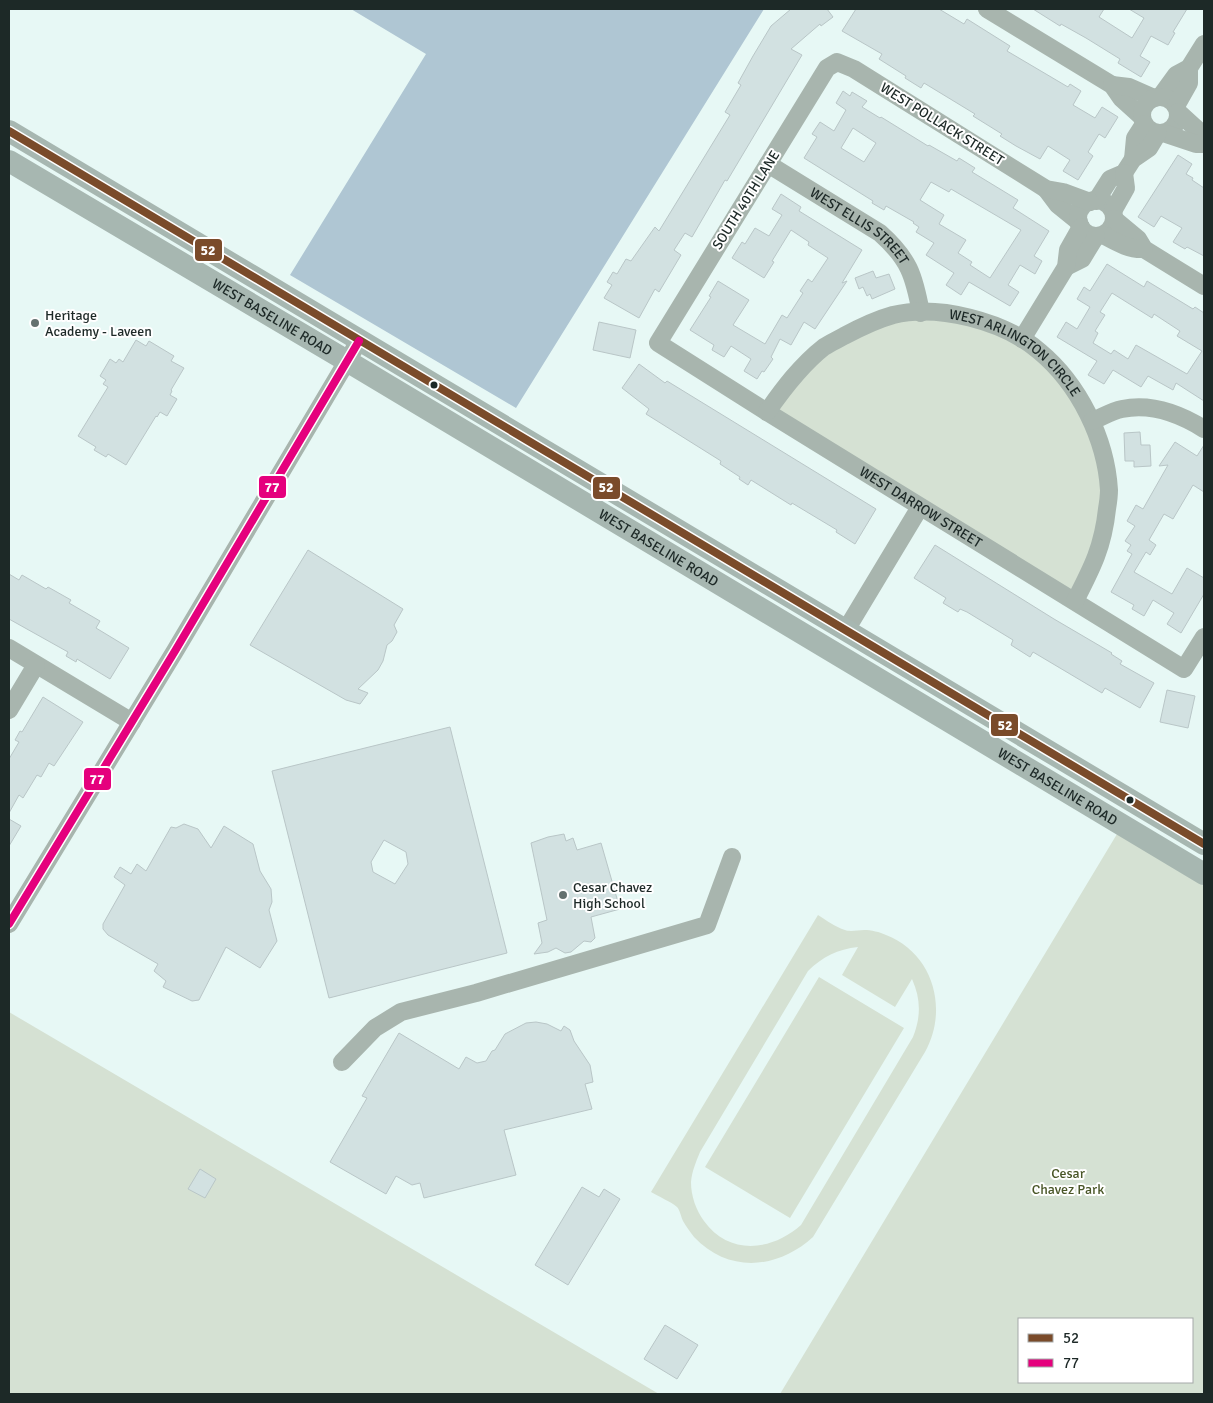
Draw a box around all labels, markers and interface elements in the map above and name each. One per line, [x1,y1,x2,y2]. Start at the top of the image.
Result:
street label: WEST POLLACK STREET [877,79,1007,169]
street label: SOUTH 40TH LANE [709,147,783,253]
street label: WEST ELLIS STREET [807,184,913,267]
line badge: 52 [194,238,223,262]
text: 52 [200,242,216,259]
street label: WEST BASELINE ROAD [209,275,336,359]
street label: WEST ARLINGTON CIRCLE [948,305,1084,400]
place label: Heritage Academy - Laveen [45,307,152,340]
marker: Heritage Academy - Laveen [29,317,41,329]
unlabelled marker [429,380,439,390]
street label: WEST DARROW STREET [856,463,985,551]
line badge: 77 [258,475,287,499]
line badge: 52 [592,476,621,500]
text: 77 [264,479,280,496]
text: 52 [598,479,614,496]
street label: WEST BASELINE ROAD [596,505,722,590]
line badge: 52 [990,713,1019,737]
text: 52 [997,717,1013,734]
street label: WEST BASELINE ROAD [995,744,1121,829]
line badge: 77 [83,767,112,791]
text: 77 [89,771,105,788]
unlabelled marker [1125,795,1135,805]
place label: Cesar Chavez High School [573,879,652,912]
marker: Cesar Chavez High School [557,889,569,901]
park label: Cesar Chavez Park [1032,1165,1104,1198]
legend [1018,1318,1193,1383]
text: 52 [1063,1329,1079,1347]
text: 77 [1063,1354,1079,1372]

